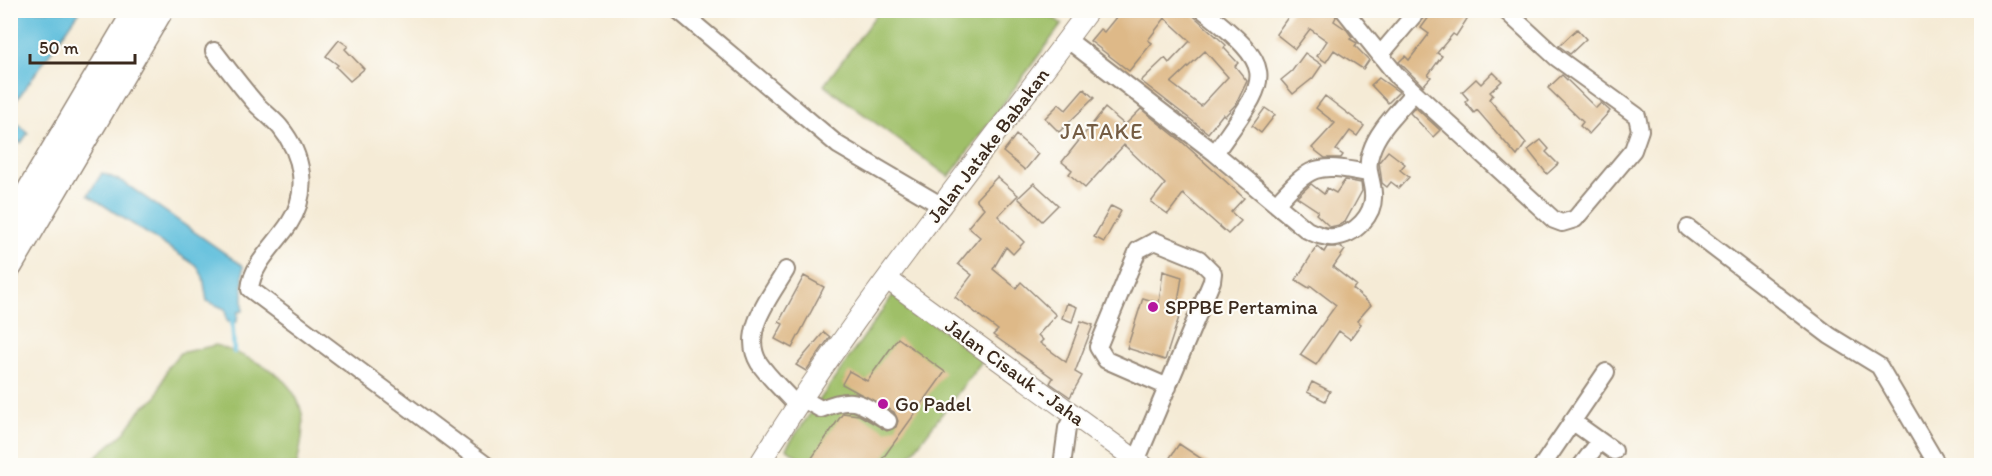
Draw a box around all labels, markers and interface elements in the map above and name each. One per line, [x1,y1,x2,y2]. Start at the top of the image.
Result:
scale bar [30,27,135,65]
text: 50 m [39,37,79,59]
street label: Jalan Jatake Babakan [922,63,1054,227]
district label: JATAKE [1060,118,1144,145]
place label: SPPBE Pertamina [1165,295,1318,319]
marker: SPPBE Pertamina [1146,300,1160,314]
street label: Jalan Cisauk - Jaha [940,313,1090,431]
place label: Go Padel [895,392,971,416]
marker: Go Padel [876,397,890,411]

